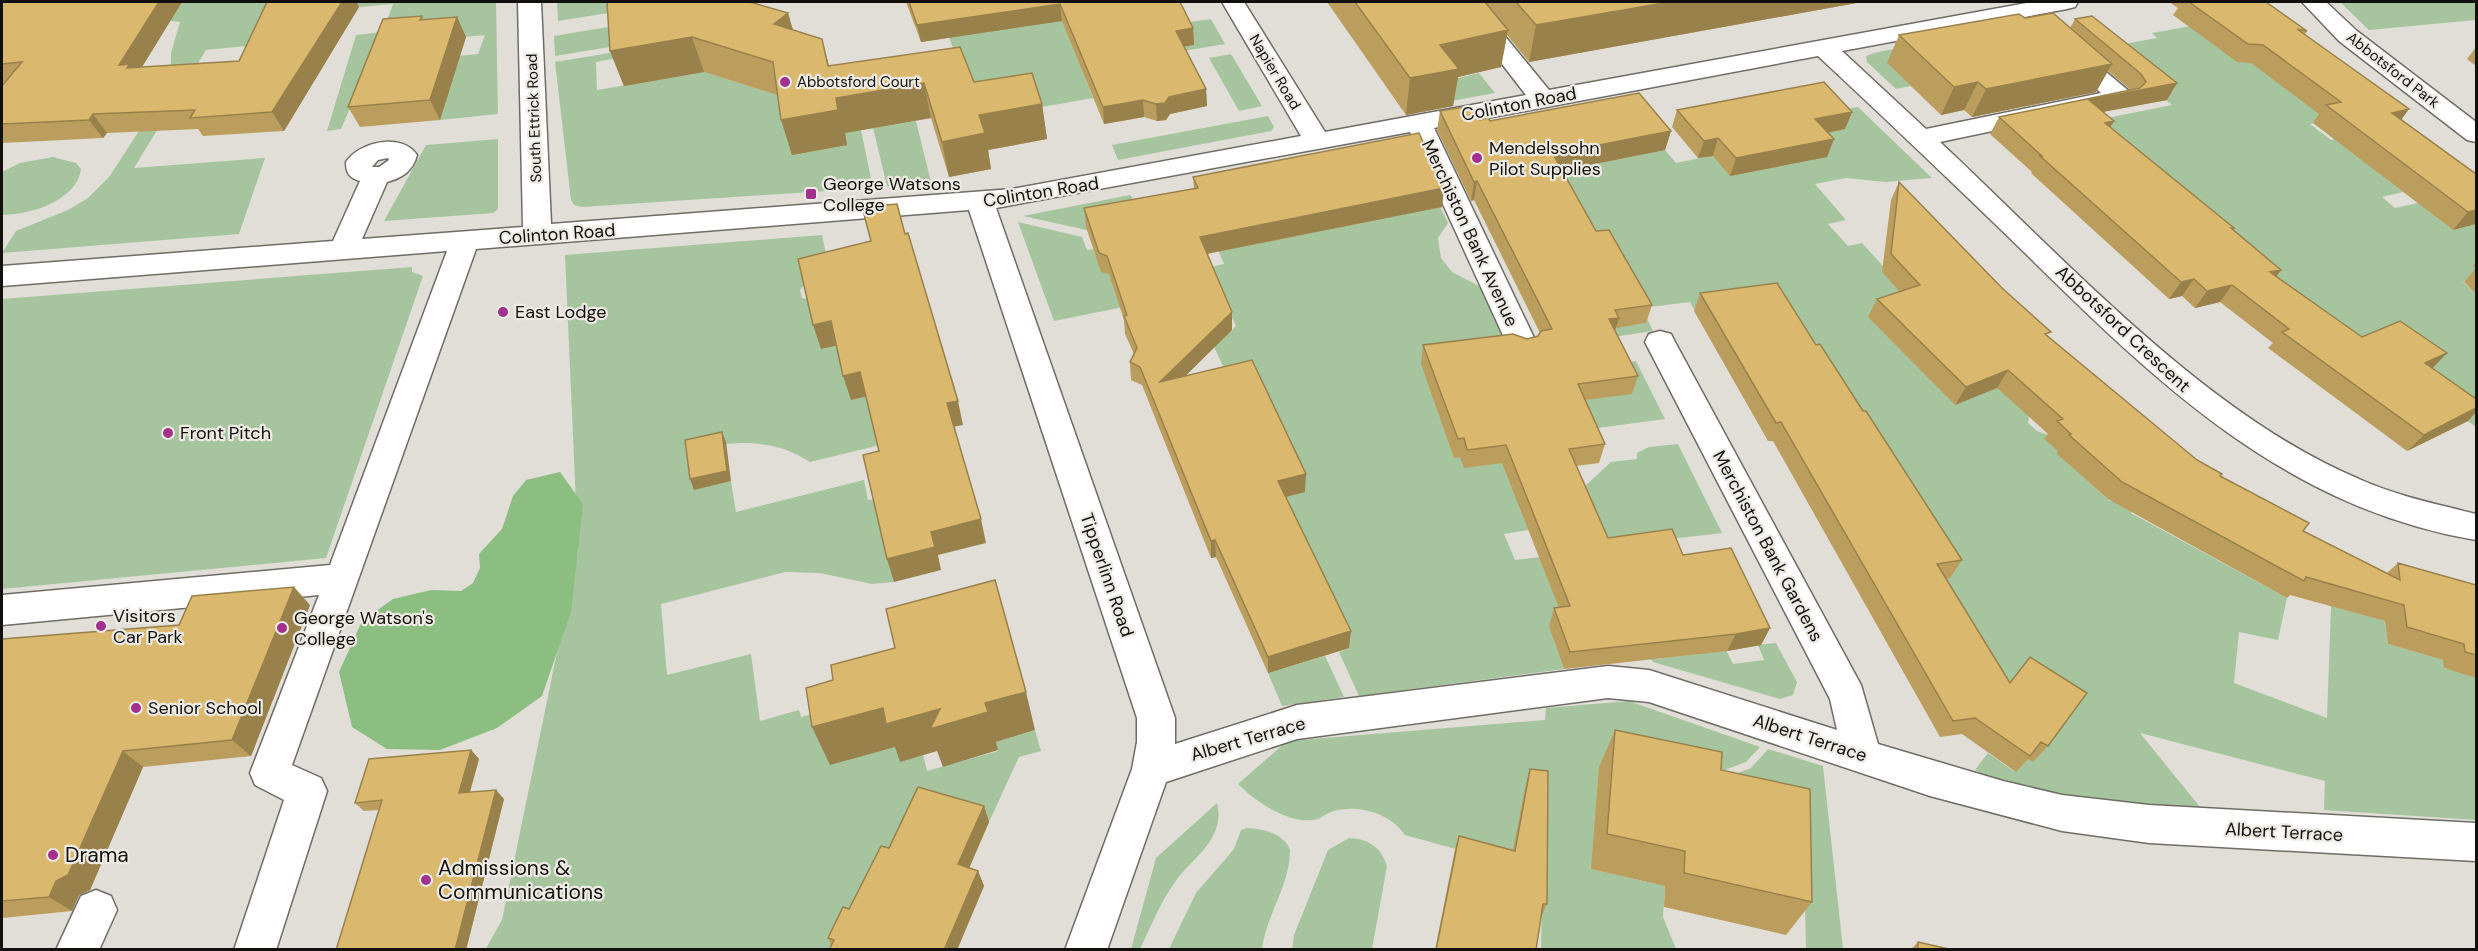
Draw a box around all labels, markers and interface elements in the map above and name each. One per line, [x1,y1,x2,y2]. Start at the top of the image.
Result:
street label: Abbotsford Park [2342,27,2444,113]
street label: Napier Road [1245,31,1305,113]
street label: South Ettrick Road [522,53,546,183]
place label: Abbotsford Court [797,72,920,92]
marker: Abbotsford Court [778,75,792,89]
street label: Colinton Road [1459,81,1579,127]
street label: Merchiston Bank Avenue [1416,136,1524,330]
place label: Mendelssohn Pilot Supplies [1489,136,1601,181]
marker: Mendelssohn Pilot Supplies [1470,151,1484,165]
street label: Colinton Road [981,171,1101,213]
place label: George Watsons College [823,172,961,217]
marker: George Watsons College [804,187,818,201]
street label: Colinton Road [498,218,616,250]
street label: Abbotsford Crescent [2050,260,2196,398]
place label: East Lodge [515,300,606,324]
marker: East Lodge [496,305,510,319]
place label: Front Pitch [180,421,271,445]
marker: Front Pitch [161,426,175,440]
street label: Merchiston Bank Gardens [1707,446,1829,646]
street label: Tipperlinn Road [1075,510,1139,640]
place label: Visitors Car Park [113,604,183,649]
place label: George Watson's College [294,606,434,651]
marker: Visitors Car Park [94,619,108,633]
marker: George Watson's College [275,621,289,635]
place label: Senior School [148,696,262,720]
marker: Senior School [129,701,143,715]
street label: Albert Terrace [1750,708,1870,768]
street label: Albert Terrace [1188,711,1308,767]
street label: Albert Terrace [2224,817,2344,847]
place label: Drama [65,841,129,869]
marker: Drama [46,848,60,862]
place label: Admissions & Communications [438,854,604,906]
marker: Admissions & Communications [419,873,433,887]

